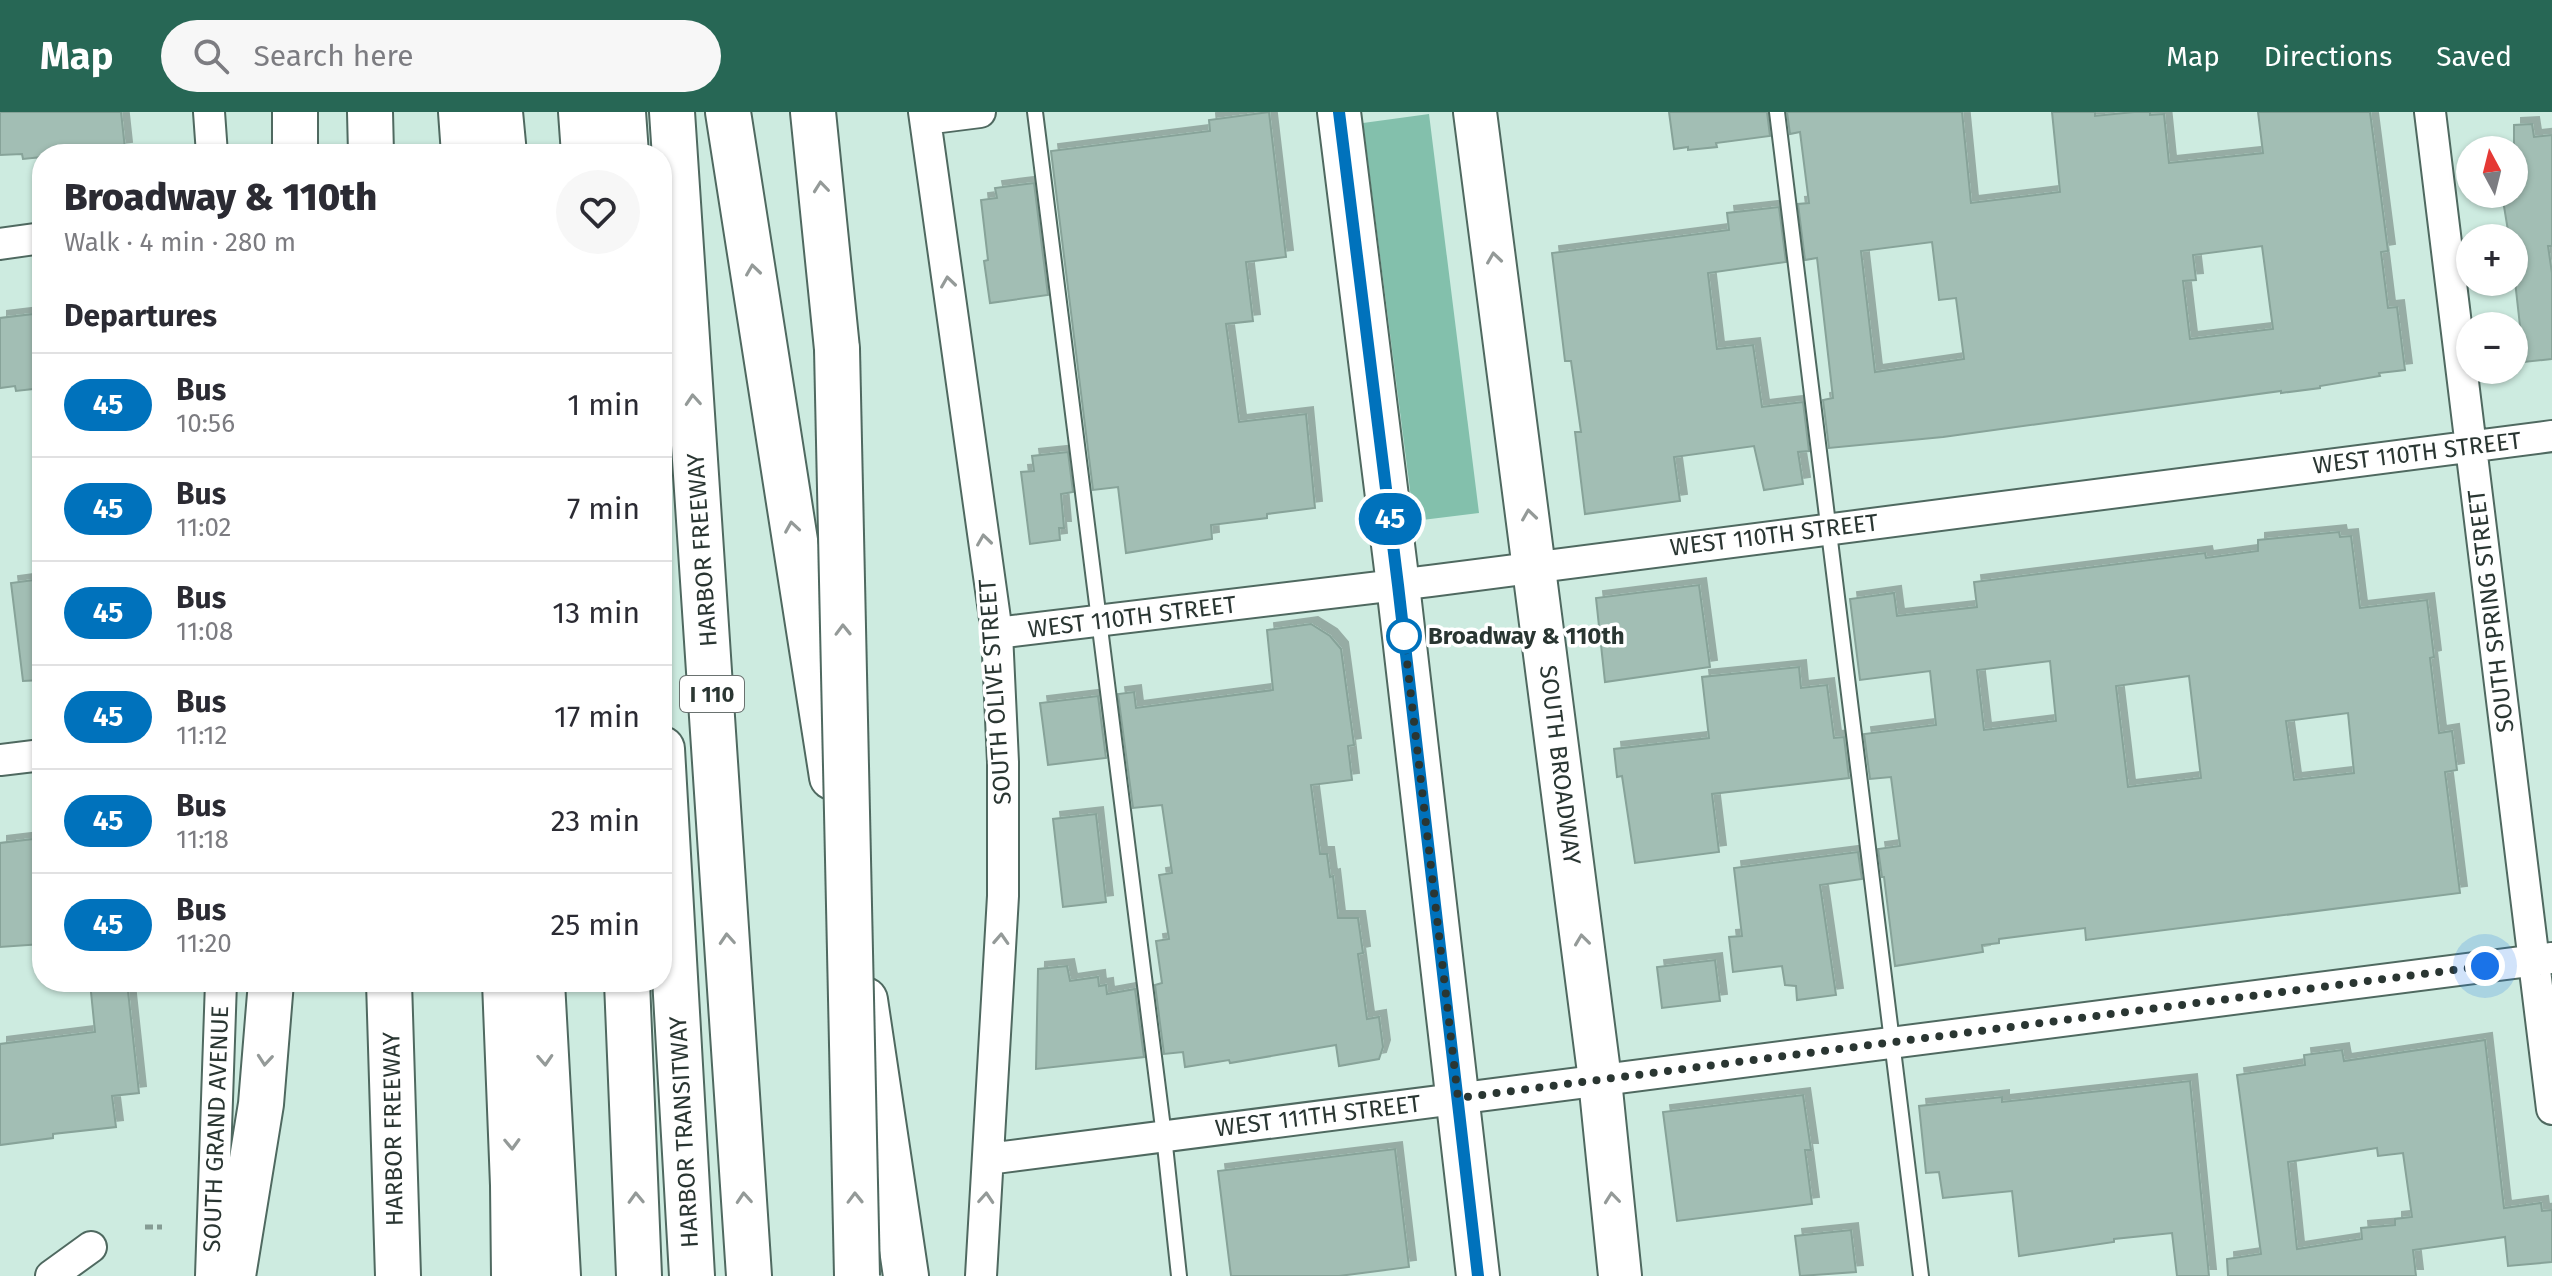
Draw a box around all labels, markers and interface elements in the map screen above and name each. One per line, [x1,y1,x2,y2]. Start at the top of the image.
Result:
search box [161,20,721,92]
text: Map [40,33,113,79]
icon: search [189,34,233,78]
text: Search here [253,38,414,74]
text: Map [2166,40,2220,73]
text: Directions [2264,40,2392,73]
text: Saved [2436,40,2512,73]
north arrow [2456,136,2528,208]
map controls [2456,136,2528,384]
button: heart [556,170,640,254]
text: Broadway & 110th [64,174,377,220]
one-way arrow [813,180,830,193]
button: + [2456,224,2528,296]
text: Walk · 4 min · 280 m [64,227,296,258]
one-way arrow [1486,251,1503,265]
one-way arrow [745,263,762,277]
one-way arrow [940,275,957,289]
text: Departures [64,298,217,334]
button: − [2456,312,2528,384]
text: Bus [176,372,226,408]
text: 1 min [567,387,640,423]
text: 45 [93,388,123,421]
one-way arrow [685,393,702,406]
text: 10:56 [176,408,235,439]
street label: WEST 110TH STREET [2311,426,2523,480]
street label: HARBOR FREEWAY [681,451,723,648]
text: Bus [176,476,226,512]
street label: SOUTH SPRING STREET [2462,487,2520,734]
text: 7 min [567,491,640,527]
text: 45 [93,492,123,525]
line badge: 45 [1354,493,1426,545]
text: 45 [1375,502,1405,535]
street label: WEST 110TH STREET [1668,508,1880,562]
one-way arrow [1521,509,1538,522]
text: 11:02 [176,512,231,543]
one-way arrow [784,520,801,534]
one-way arrow [976,533,993,547]
street label: SOUTH OLIVE STREET [973,578,1017,806]
text: Bus [176,580,226,616]
street label: WEST 110TH STREET [1026,590,1238,644]
text: 13 min [552,595,640,631]
text: 45 [93,596,123,629]
text: 11:08 [176,616,233,647]
marker: Broadway & 110th [1387,619,1421,653]
place label: Broadway & 110th [1428,622,1625,650]
one-way arrow [834,623,851,636]
street label: SOUTH BROADWAY [1534,664,1586,867]
road number: I 110 [680,676,744,712]
text: Bus [176,684,226,720]
text: 17 min [554,699,640,735]
text: 45 [93,700,123,733]
text: 11:12 [176,720,227,751]
text: Bus [176,788,226,824]
text: 23 min [551,803,640,839]
text: 45 [93,804,123,837]
text: 11:18 [176,824,229,855]
text: Bus [176,892,226,928]
text: 25 min [550,907,640,943]
text: 45 [93,908,123,941]
text: 11:20 [176,928,232,959]
one-way arrow [719,932,736,945]
one-way arrow [992,932,1009,945]
one-way arrow [1574,933,1591,946]
your location [2465,946,2505,986]
street label: SOUTH GRAND AVENUE [198,1005,234,1253]
street label: HARBOR TRANSITWAY [664,1015,704,1249]
street label: HARBOR FREEWAY [377,1031,409,1226]
one-way arrow [256,1054,273,1067]
one-way arrow [537,1054,554,1067]
street label: WEST 111TH STREET [1214,1089,1423,1143]
one-way arrow [503,1138,520,1151]
one-way arrow [627,1191,644,1204]
one-way arrow [736,1191,753,1204]
one-way arrow [846,1191,863,1204]
one-way arrow [977,1191,994,1204]
one-way arrow [1604,1191,1621,1204]

